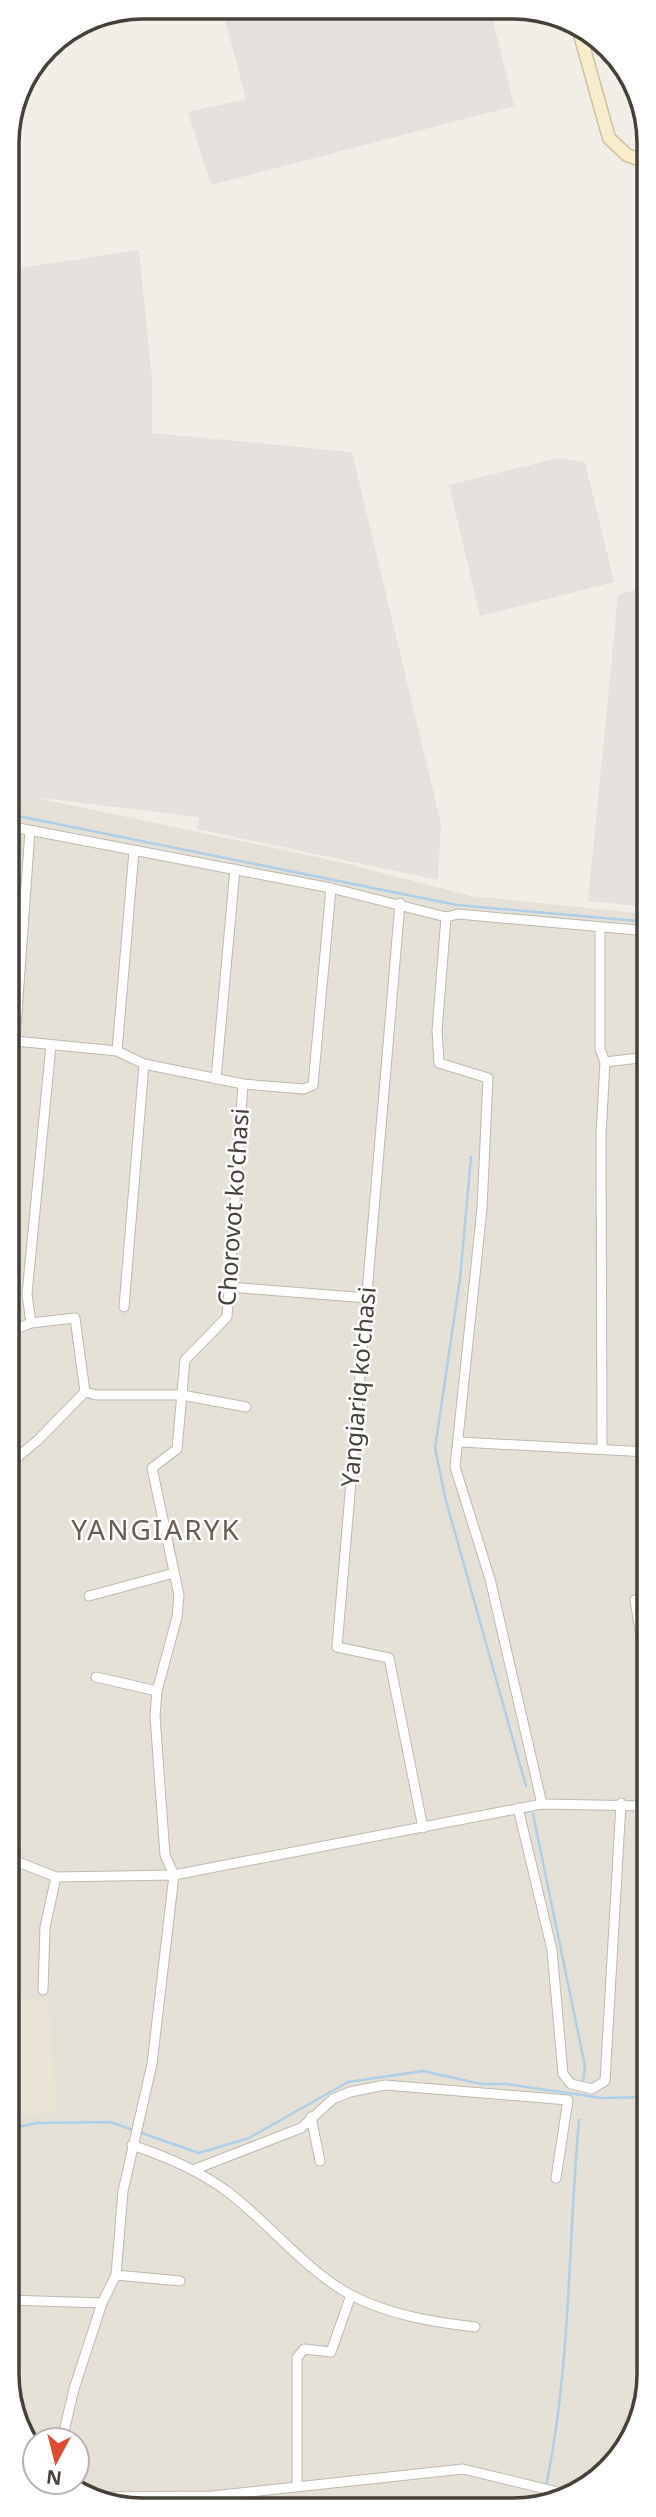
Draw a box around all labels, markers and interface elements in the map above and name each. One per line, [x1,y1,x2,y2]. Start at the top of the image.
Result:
street label: Chorovot ko'chasi [209,1107,256,1307]
street label: Yangiariq ko'chasi [332,1285,383,1488]
district label: YANGIARYK [71,1510,241,1548]
north arrow [21,2426,91,2496]
text: N [45,2464,63,2492]

